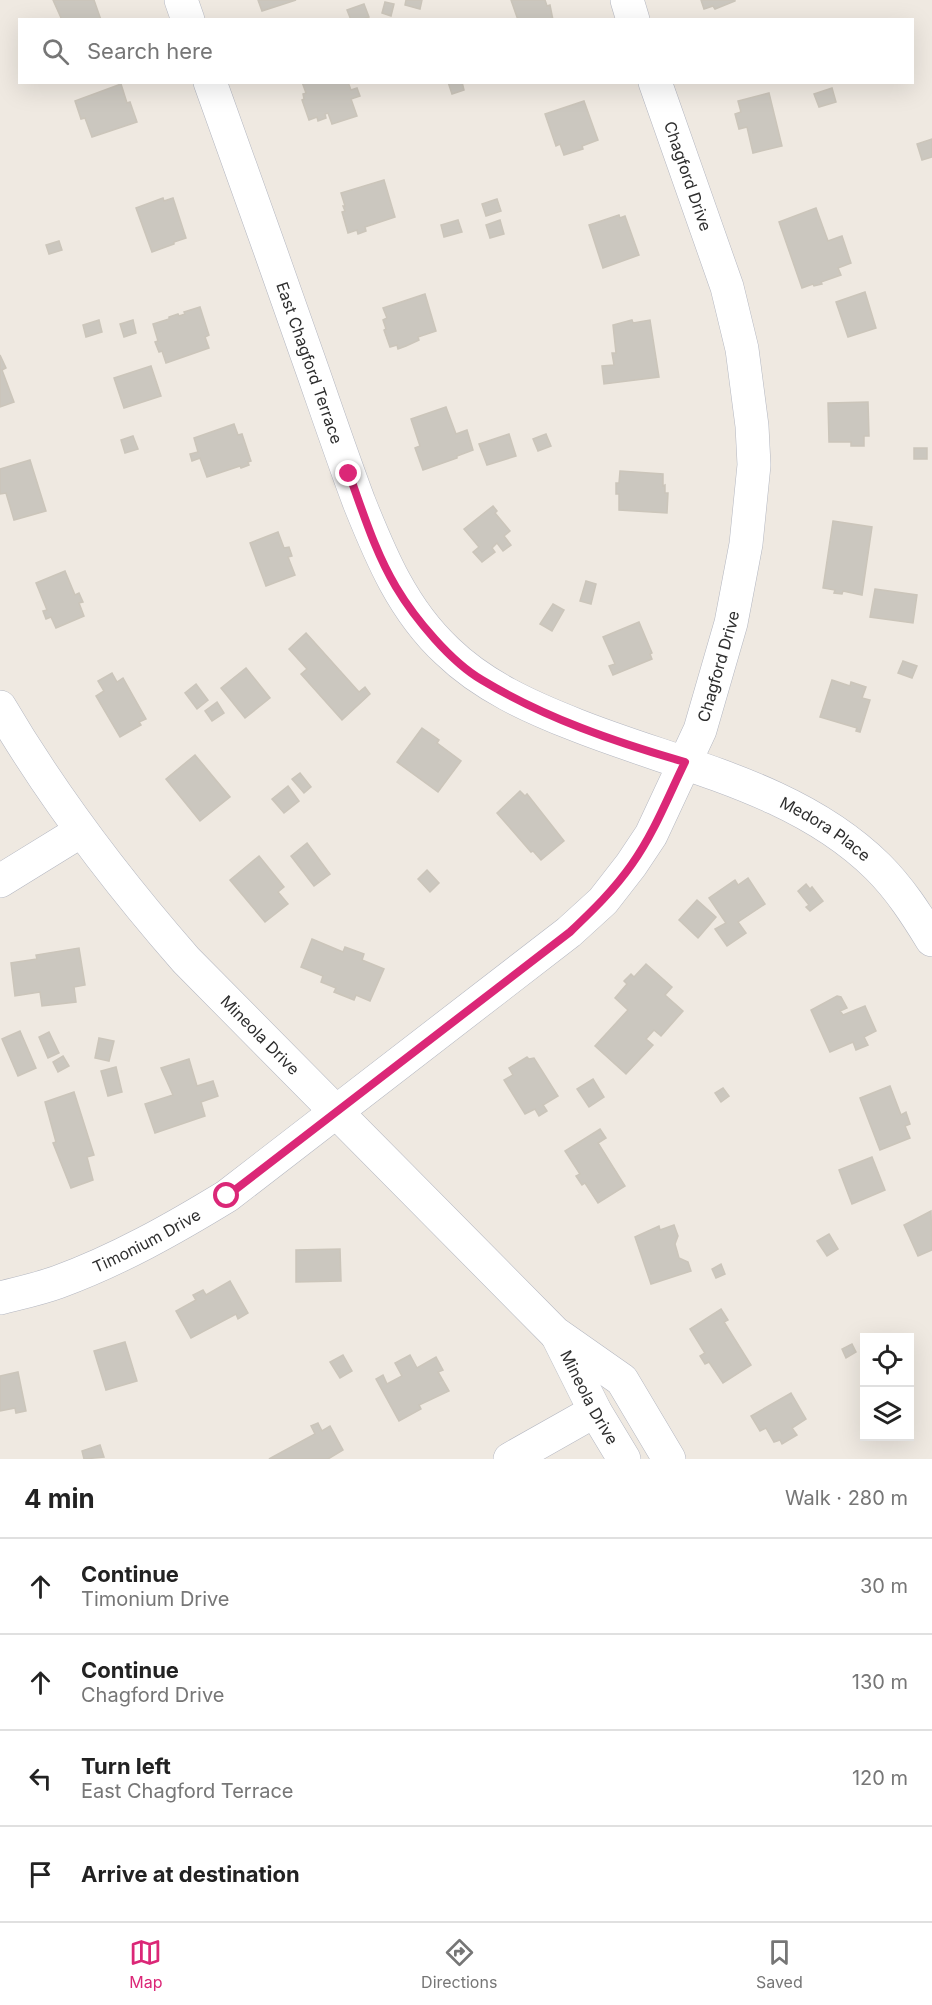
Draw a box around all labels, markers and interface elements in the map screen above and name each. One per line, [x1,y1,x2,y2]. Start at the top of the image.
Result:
search box [18,18,914,84]
icon: search [39,35,72,68]
text: Search here [87,38,213,64]
street label: Chagford Drive [660,118,716,234]
street label: East Chagford Terrace [272,279,347,446]
route end [335,460,361,486]
street label: Chagford Drive [693,609,743,724]
street label: Medora Place [777,792,875,865]
street label: Mineola Drive [217,991,304,1079]
route start [213,1182,239,1208]
street label: Timonium Drive [90,1204,204,1277]
map controls [860,1333,914,1441]
button: locate [860,1333,914,1387]
street label: Mineola Drive [556,1347,623,1448]
button: layers [860,1387,914,1441]
text: 4 min [24,1483,95,1514]
text: Walk · 280 m [785,1486,908,1510]
text: Continue [81,1561,179,1587]
icon: ahead [24,1570,57,1603]
text: 30 m [860,1574,908,1598]
text: Timonium Drive [81,1587,230,1611]
text: Continue [81,1657,179,1683]
icon: ahead [24,1666,57,1699]
text: 130 m [852,1670,908,1694]
text: Chagford Drive [81,1683,224,1707]
text: Turn left [81,1753,171,1779]
icon: left [24,1762,57,1795]
text: 120 m [852,1766,908,1790]
text: East Chagford Terrace [81,1779,293,1803]
icon: arrive [24,1858,57,1891]
text: Arrive at destination [81,1861,300,1887]
tab: Map [129,1936,163,1992]
tab: Directions [421,1936,497,1992]
tab: Saved [756,1936,803,1992]

